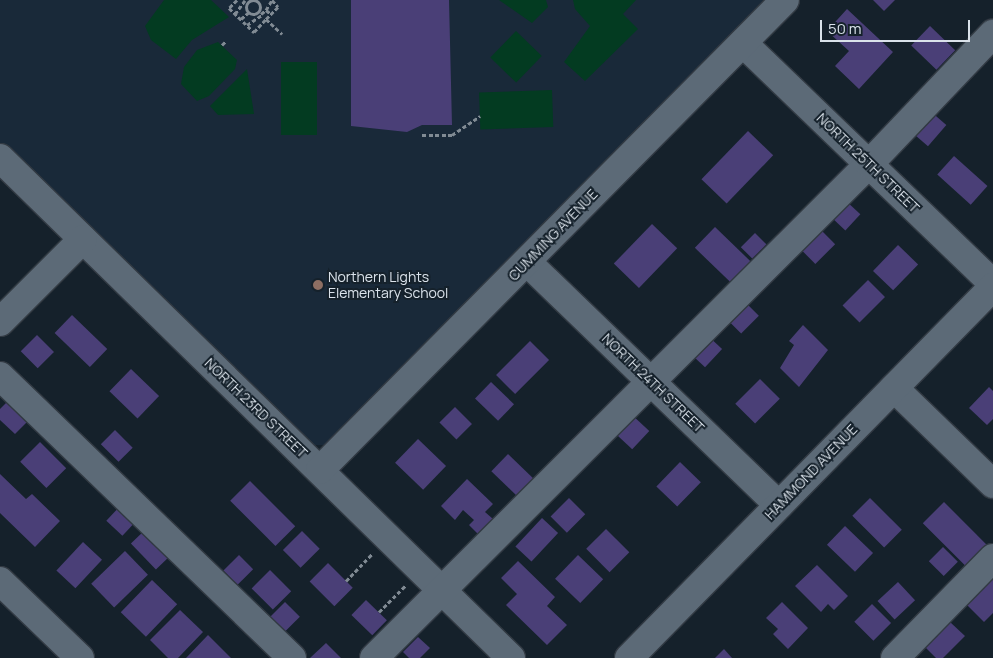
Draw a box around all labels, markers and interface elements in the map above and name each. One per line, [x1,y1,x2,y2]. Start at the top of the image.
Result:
scale bar [823,10,973,42]
text: 50 m [828,18,862,39]
street label: NORTH 25TH STREET [813,110,923,216]
street label: CUMMING AVENUE [505,186,601,284]
place label: Northern Lights Elementary School [328,269,448,302]
marker: Northern Lights Elementary School [312,279,324,291]
street label: NORTH 24TH STREET [599,330,707,436]
street label: NORTH 23RD STREET [201,355,311,461]
street label: HAMMOND AVENUE [761,421,861,523]

